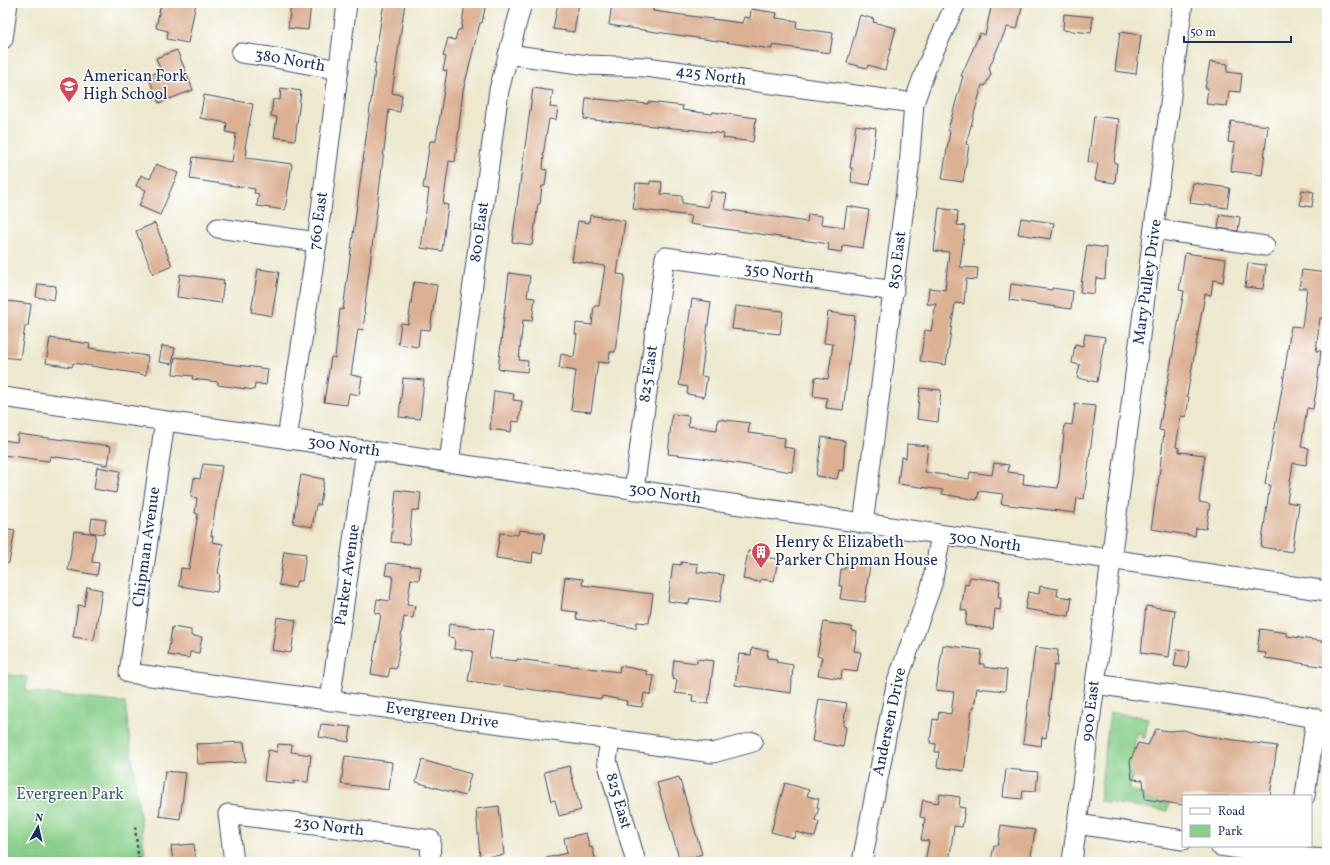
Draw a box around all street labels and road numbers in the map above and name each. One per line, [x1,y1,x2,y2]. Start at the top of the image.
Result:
street label: 380 North [253,44,327,78]
street label: 425 North [674,60,748,92]
street label: 760 East [304,190,334,252]
street label: 800 East [465,200,495,264]
street label: Mary Pulley Drive [1128,218,1168,346]
street label: 850 East [884,229,913,290]
street label: 350 North [742,258,816,290]
street label: 825 East [634,344,664,404]
street label: 300 North [306,431,382,463]
street label: 300 North [627,478,703,510]
street label: Chipman Avenue [128,485,166,609]
street label: Parker Avenue [330,523,366,627]
street label: 300 North [947,526,1023,558]
street label: Andersen Drive [868,666,912,778]
street label: 900 East [1076,679,1106,743]
street label: Evergreen Drive [384,697,500,735]
street label: 825 East [599,770,637,832]
street label: 230 North [292,812,366,842]

